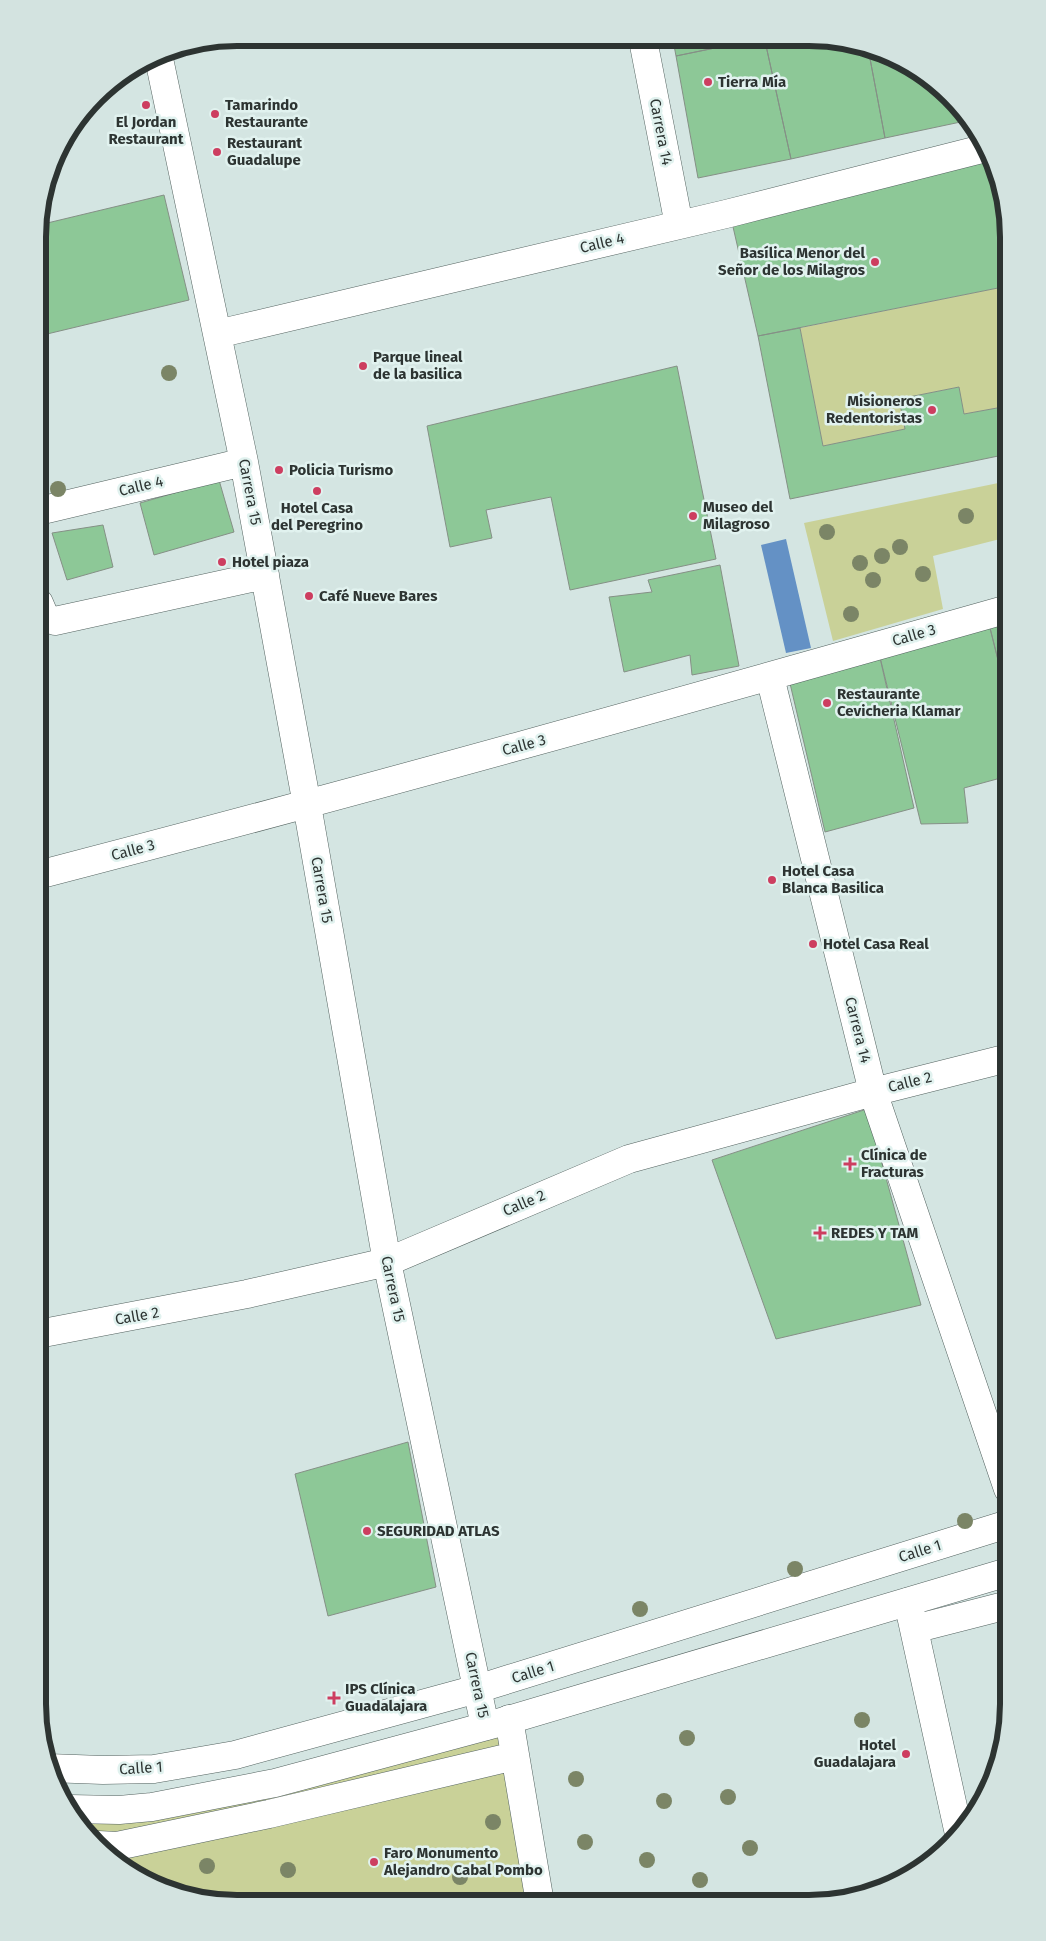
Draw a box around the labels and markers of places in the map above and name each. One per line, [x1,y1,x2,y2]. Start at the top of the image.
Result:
place label: Tierra Mía [718,73,786,91]
marker: Tierra Mía [702,76,714,88]
place label: Tamarindo Restaurante [225,96,308,131]
marker: El Jordan Restaurant [140,99,152,111]
marker: Tamarindo Restaurante [209,108,221,120]
place label: El Jordan Restaurant [108,113,184,148]
place label: Restaurant Guadalupe [227,134,302,169]
marker: Restaurant Guadalupe [211,146,223,158]
place label: Basílica Menor del Señor de los Milagros [718,244,866,279]
marker: Basílica Menor del Señor de los Milagros [869,256,881,268]
place label: Parque lineal de la basilica [373,348,463,383]
marker: Parque lineal de la basilica [357,360,369,372]
place label: Misioneros Redentoristas [826,392,922,427]
marker: Misioneros Redentoristas [926,404,938,416]
place label: Policia Turismo [289,461,393,479]
marker: Policia Turismo [273,464,285,476]
marker: Hotel Casa del Peregrino [311,485,323,497]
place label: Museo del Milagroso [703,498,773,533]
place label: Hotel Casa del Peregrino [271,499,363,534]
marker: Museo del Milagroso [687,510,699,522]
place label: Hotel piaza [232,553,309,571]
marker: Hotel piaza [216,556,228,568]
place label: Café Nueve Bares [319,587,437,605]
marker: Café Nueve Bares [303,590,315,602]
place label: Restaurante Cevicheria Klamar [837,685,962,720]
marker: Restaurante Cevicheria Klamar [821,697,833,709]
place label: Hotel Casa Blanca Basilica [782,862,884,897]
marker: Hotel Casa Blanca Basilica [766,874,778,886]
place label: Hotel Casa Real [823,935,929,953]
marker: Hotel Casa Real [807,938,819,950]
place label: Clínica de Fracturas [861,1146,927,1181]
marker: Clínica de Fracturas [843,1157,857,1171]
place label: REDES Y TAM [831,1224,918,1242]
marker: REDES Y TAM [813,1226,827,1240]
place label: SEGURIDAD ATLAS [377,1522,500,1540]
marker: SEGURIDAD ATLAS [361,1525,373,1537]
place label: IPS Clínica Guadalajara [345,1680,427,1715]
marker: IPS Clínica Guadalajara [327,1691,341,1705]
place label: Hotel Guadalajara [814,1736,897,1771]
marker: Hotel Guadalajara [900,1748,912,1760]
place label: Faro Monumento Alejandro Cabal Pombo [383,1844,543,1879]
marker: Faro Monumento Alejandro Cabal Pombo [368,1856,380,1868]

